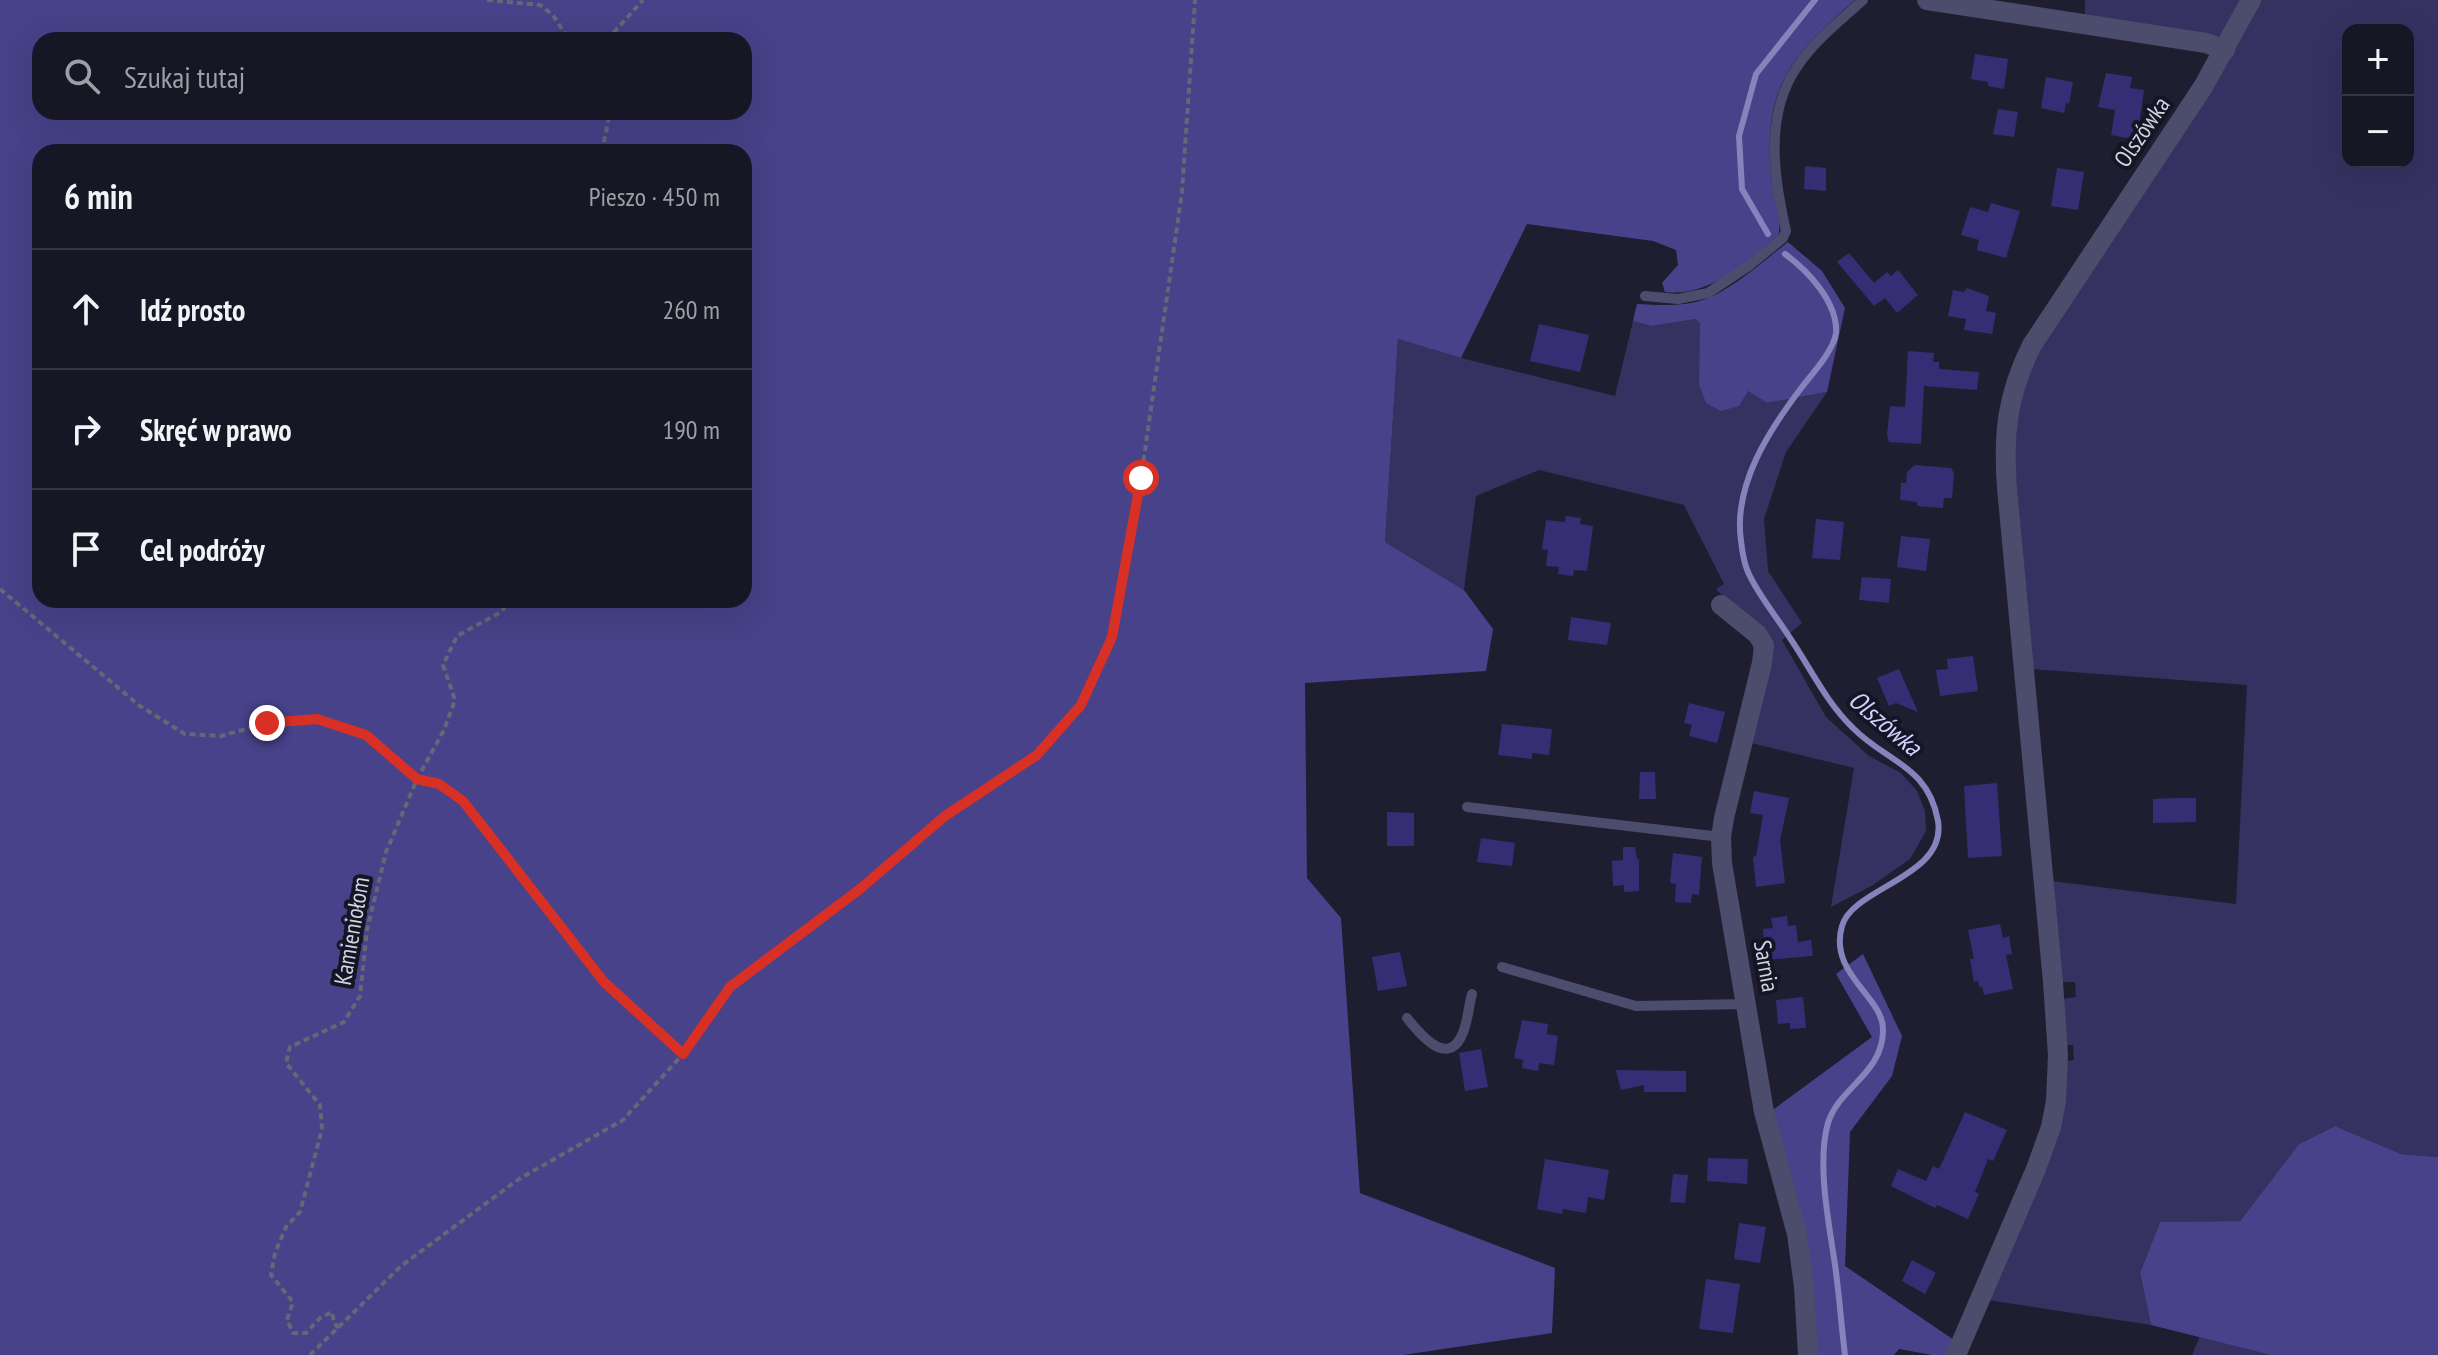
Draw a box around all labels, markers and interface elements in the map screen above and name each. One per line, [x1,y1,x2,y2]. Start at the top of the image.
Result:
map controls [2342,24,2414,168]
button: + [2342,24,2414,96]
search box [32,32,752,120]
icon: search [60,54,104,98]
text: Szukaj tutaj [124,57,245,96]
street label: Olszówka [2107,91,2176,173]
button: − [2342,96,2414,168]
text: 6 min [64,174,133,218]
text: Pieszo · 450 m [589,180,720,213]
icon: ahead [64,287,108,331]
text: Idź prosto [140,290,245,329]
text: 260 m [662,293,720,326]
icon: right [64,407,108,451]
text: Skręć w prawo [140,410,292,449]
text: 190 m [662,413,720,446]
route start [1123,460,1159,496]
icon: arrive [64,527,108,571]
text: Cel podróży [140,530,265,569]
water label: Olszówka [1842,683,1930,764]
route end [249,705,285,741]
street label: Kamieniołom [327,874,376,987]
street label: Sarnia [1747,938,1786,994]

